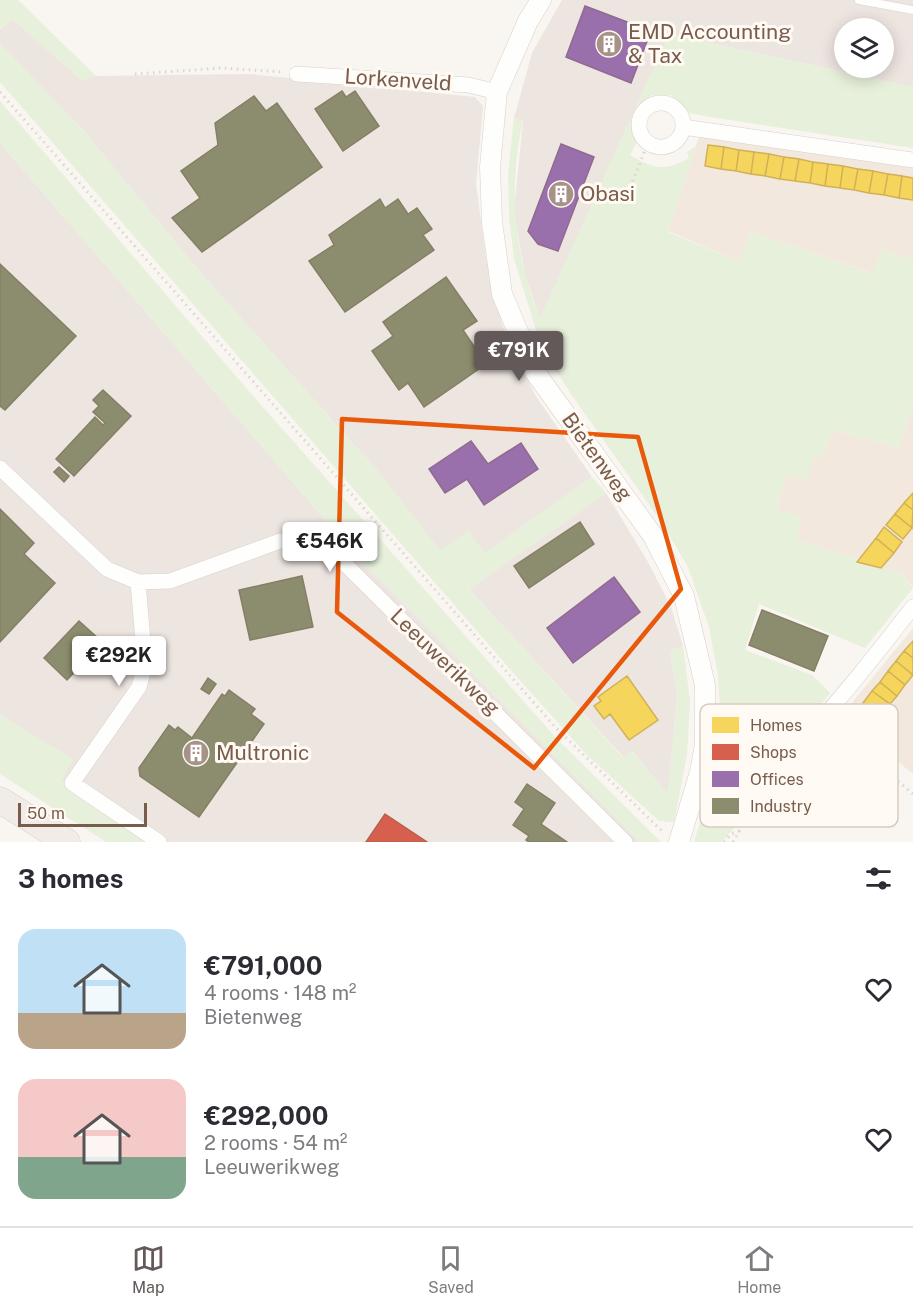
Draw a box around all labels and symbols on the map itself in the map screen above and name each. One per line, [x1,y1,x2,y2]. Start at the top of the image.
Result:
place label: EMD Accounting & Tax [628,19,791,68]
building icon: EMD Accounting & Tax [594,29,624,59]
street label: Lorkenveld [344,63,452,96]
building icon: Obasi [546,179,576,209]
place label: Obasi [580,181,635,206]
pin: €791K [477,331,561,382]
street label: Bietenweg [557,408,638,506]
pin: €546K [288,522,372,573]
street label: Leeuwerikweg [385,603,505,720]
pin: €292K [77,636,161,687]
legend [700,704,898,827]
text: Homes [750,716,802,735]
building icon: Multronic [181,738,211,768]
place label: Multronic [216,740,309,765]
text: Shops [750,743,797,762]
text: Offices [750,770,804,789]
text: Industry [750,797,812,816]
scale bar [18,800,147,828]

